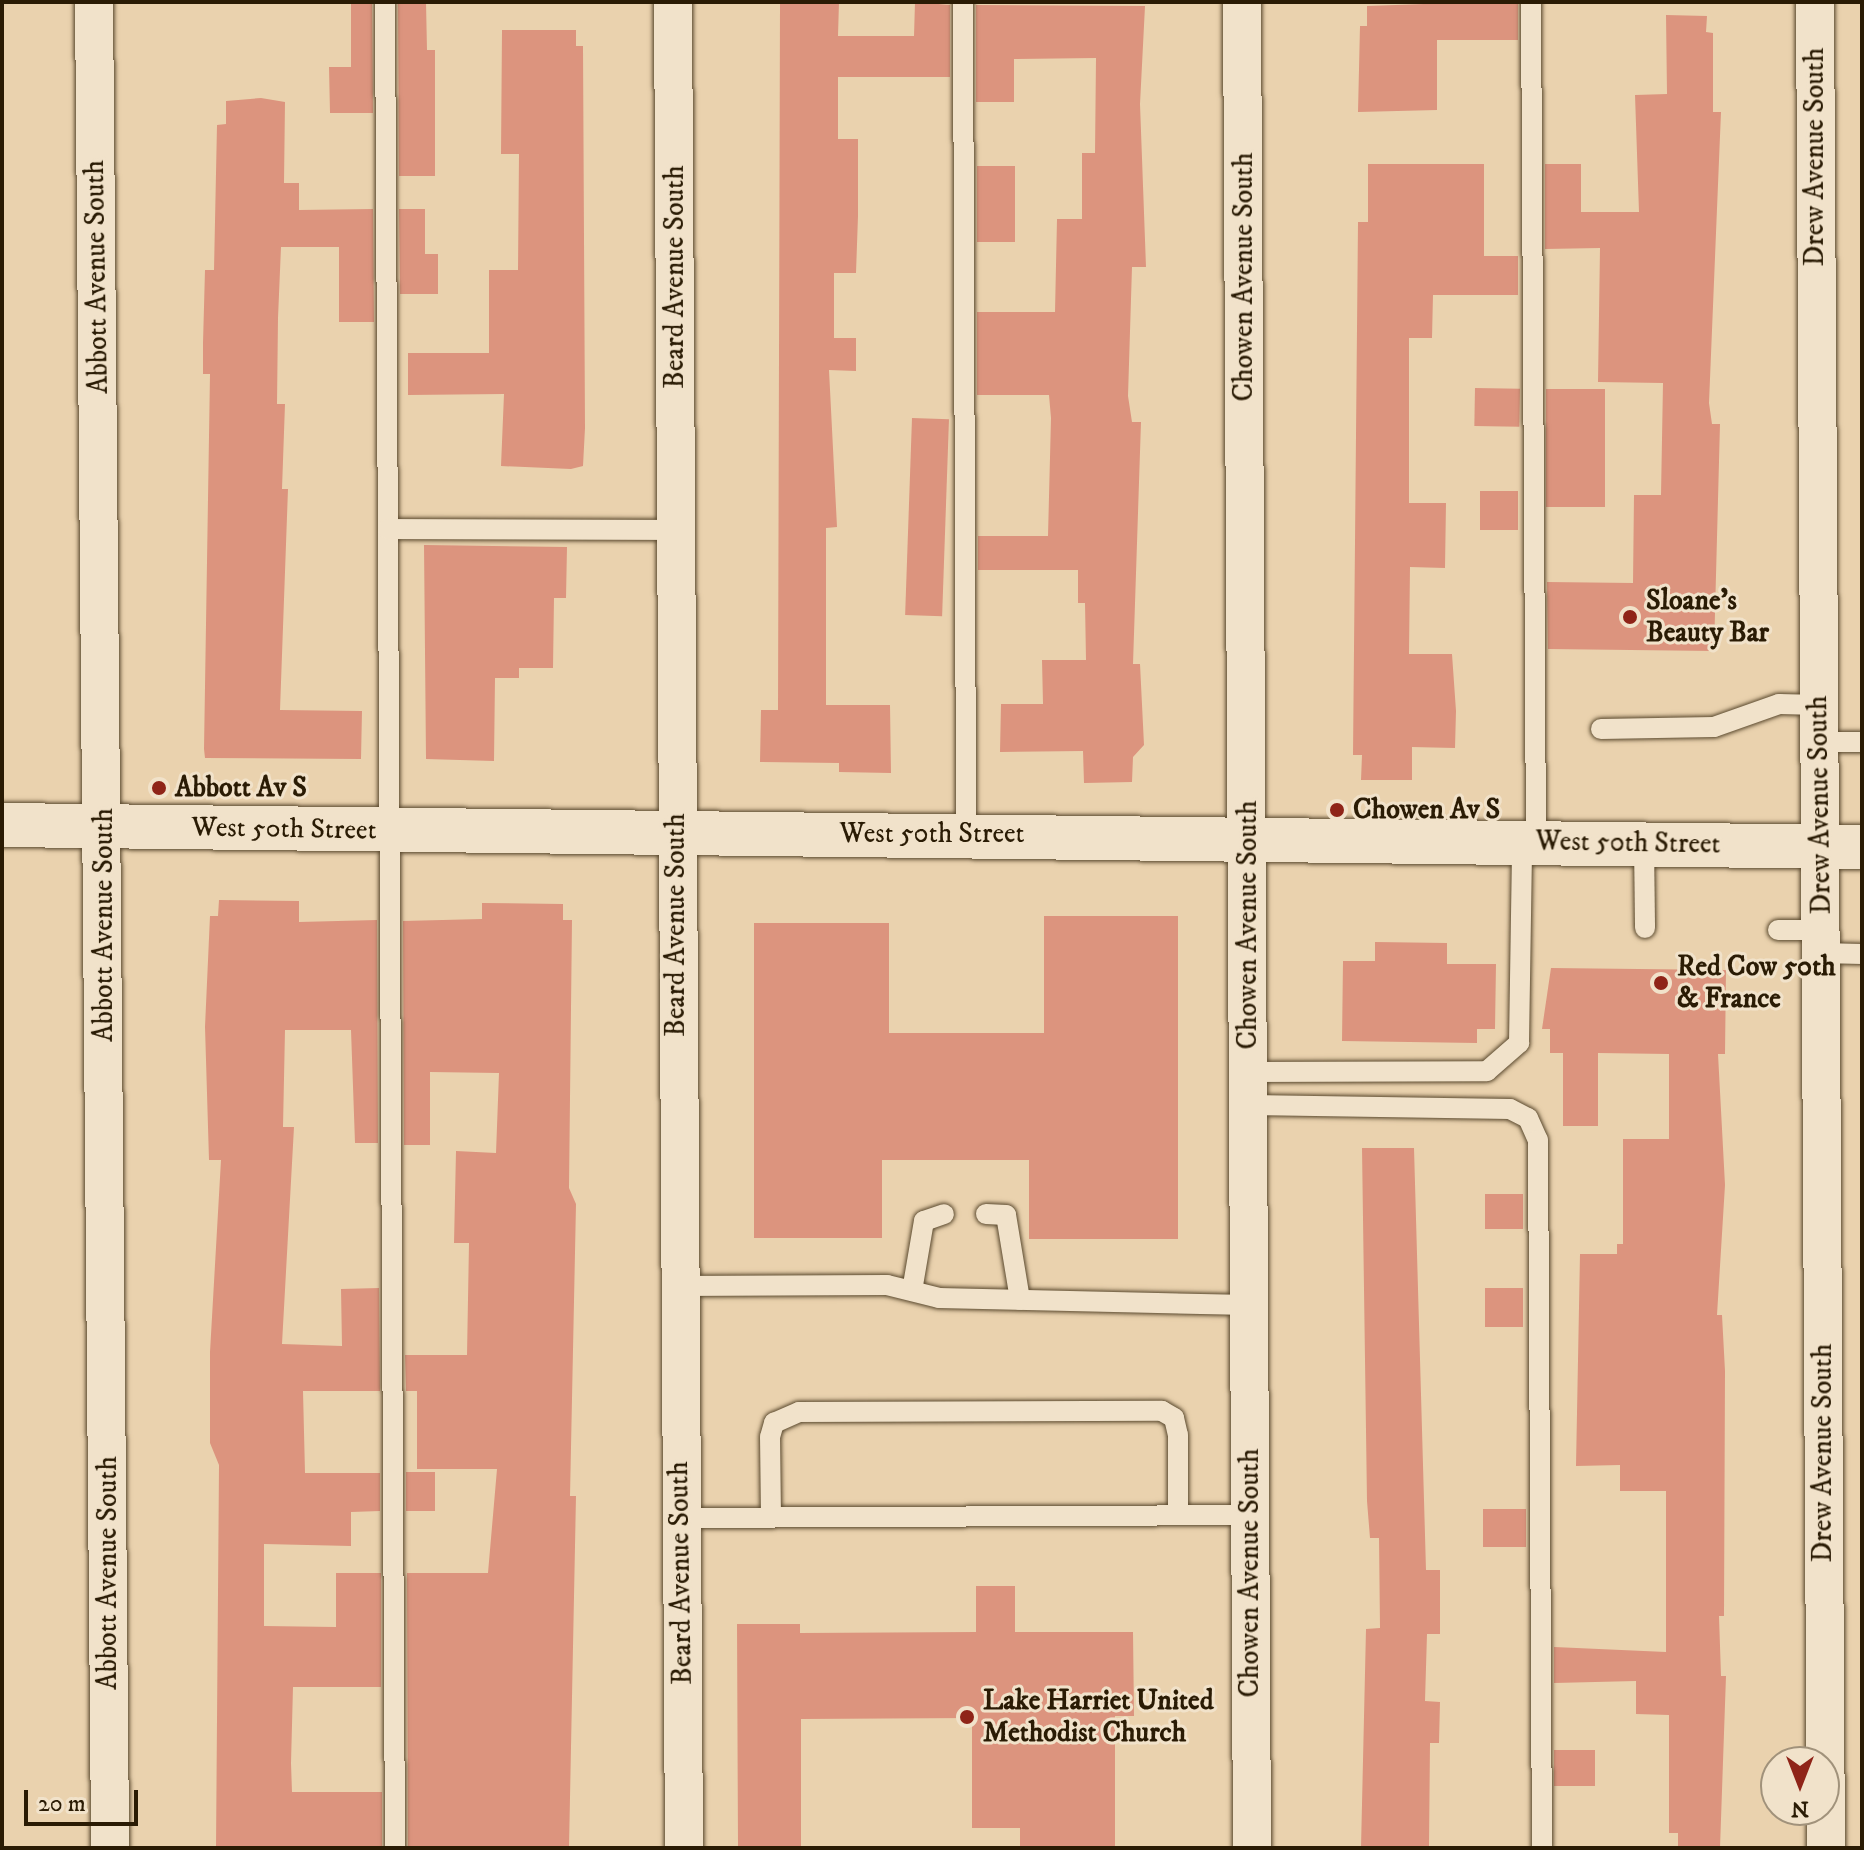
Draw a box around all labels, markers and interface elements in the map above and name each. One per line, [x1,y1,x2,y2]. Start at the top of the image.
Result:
street label: Drew Avenue South [1798,48,1832,266]
street label: Chowen Avenue South [1227,152,1261,402]
street label: Abbott Avenue South [78,160,116,394]
street label: Beard Avenue South [658,165,692,389]
place label: Sloane's Beauty Bar [1646,584,1769,650]
marker: Sloane's Beauty Bar [1621,608,1639,626]
street label: Drew Avenue South [1801,695,1839,915]
place label: Abbott Av S [175,771,307,805]
marker: Abbott Av S [150,779,168,797]
place label: Chowen Av S [1353,793,1500,827]
street label: Chowen Avenue South [1231,800,1265,1050]
marker: Chowen Av S [1328,801,1346,819]
street label: Abbott Avenue South [87,808,121,1042]
street label: West 50th Street [191,811,377,847]
street label: Beard Avenue South [659,813,693,1037]
street label: West 50th Street [839,817,1025,851]
street label: West 50th Street [1535,825,1721,861]
place label: Red Cow 50th & France [1677,950,1836,1016]
marker: Red Cow 50th & France [1652,974,1670,992]
street label: Drew Avenue South [1806,1344,1840,1562]
street label: Chowen Avenue South [1233,1448,1267,1698]
street label: Abbott Avenue South [91,1456,125,1690]
street label: Beard Avenue South [662,1461,700,1685]
place label: Lake Harriet United Methodist Church [983,1684,1214,1750]
marker: Lake Harriet United Methodist Church [958,1708,976,1726]
north arrow [1760,1746,1840,1826]
scale bar [28,1774,142,1824]
text: 20 m [38,1789,86,1819]
text: N [1791,1795,1809,1822]

